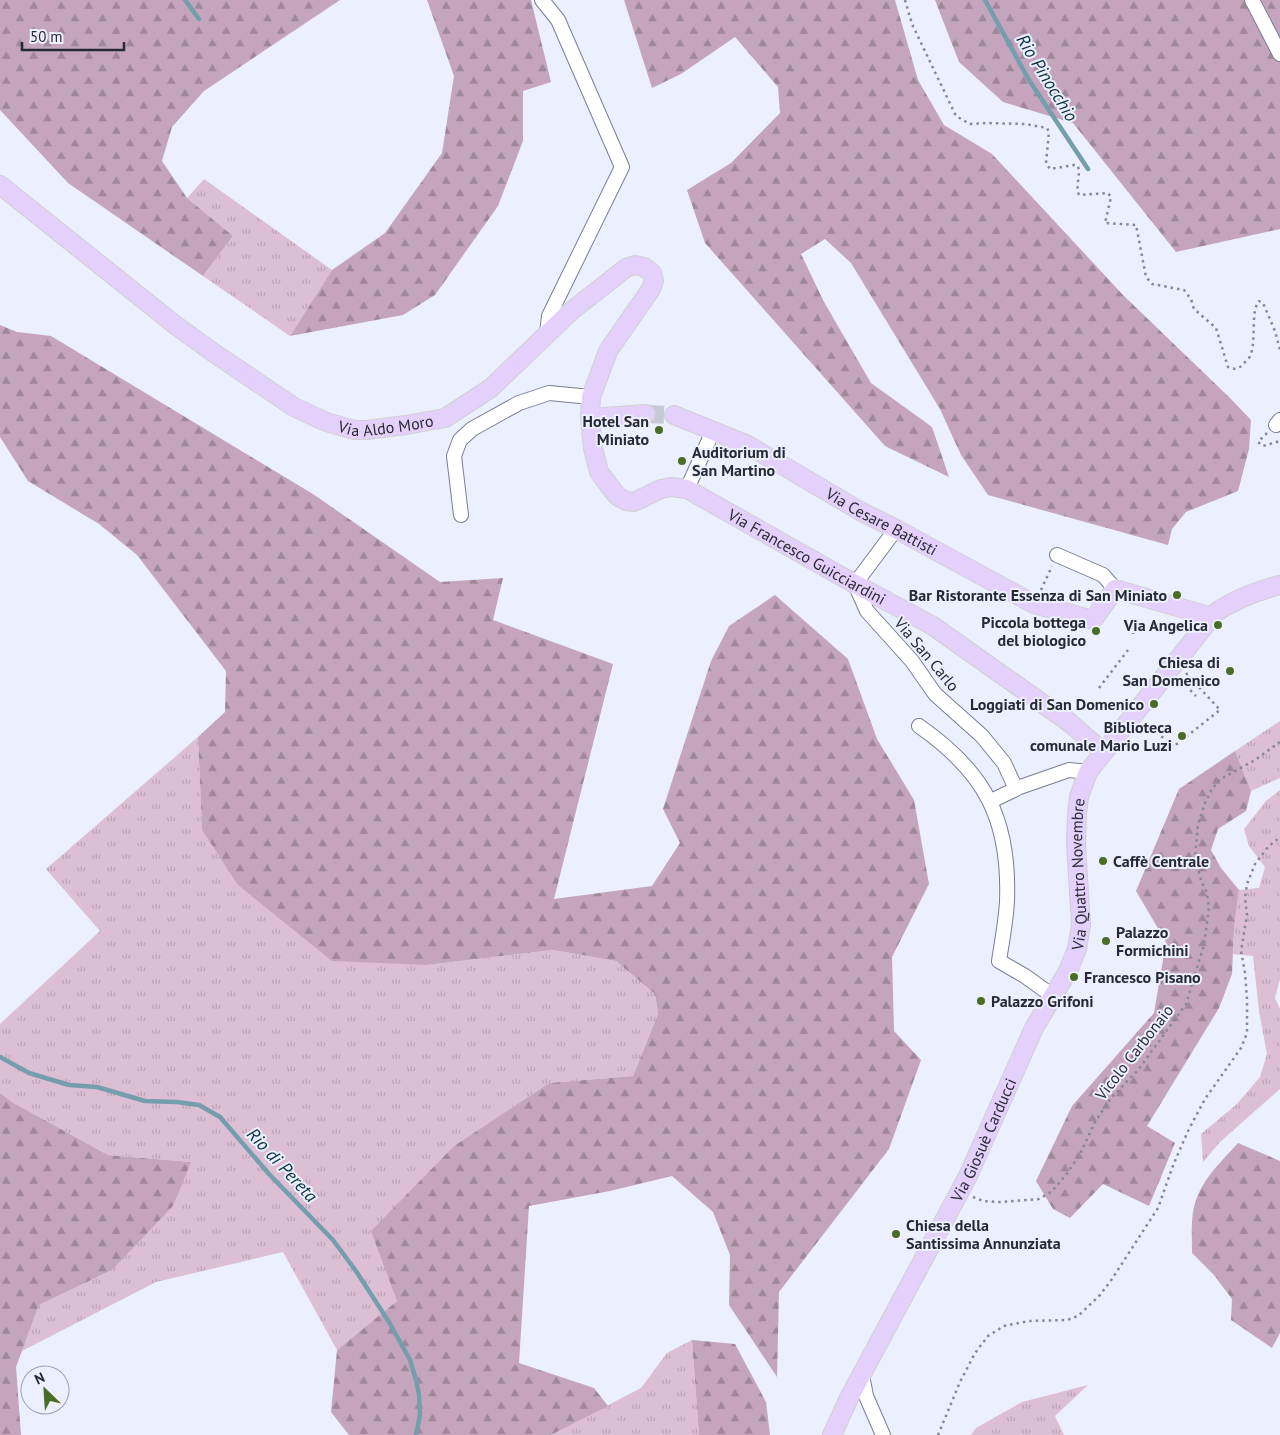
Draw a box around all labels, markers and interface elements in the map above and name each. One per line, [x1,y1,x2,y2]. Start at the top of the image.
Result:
scale bar [22,20,125,52]
text: 50 m [30,27,63,46]
water label: Rio Pinocchio [1012,30,1083,126]
street label: Via Aldo Moro [335,410,435,440]
place label: Hotel San Miniato [582,411,649,449]
marker: Hotel San Miniato [653,424,665,436]
place label: Auditorium di San Martino [692,442,786,480]
marker: Auditorium di San Martino [676,455,688,467]
street label: Via Cesare Battisti [822,483,941,560]
street label: Via Francesco Guicciardini [724,504,889,609]
place label: Bar Ristorante Essenza di San Miniato [909,585,1167,605]
marker: Bar Ristorante Essenza di San Miniato [1171,589,1183,601]
street label: Via San Carlo [890,612,964,695]
place label: Piccola bottega del biologico [981,612,1086,650]
place label: Via Angelica [1123,615,1208,635]
marker: Via Angelica [1212,619,1224,631]
marker: Piccola bottega del biologico [1090,625,1102,637]
place label: Chiesa di San Domenico [1123,652,1220,690]
marker: Chiesa di San Domenico [1224,665,1236,677]
place label: Loggiati di San Domenico [970,694,1144,714]
marker: Loggiati di San Domenico [1148,698,1160,710]
place label: Biblioteca comunale Mario Luzi [1030,717,1172,755]
marker: Biblioteca comunale Mario Luzi [1176,730,1188,742]
street label: Via Quattro Novembre [1066,797,1091,953]
place label: Caffè Centrale [1113,851,1209,871]
marker: Caffè Centrale [1097,855,1109,867]
place label: Palazzo Formichini [1116,922,1189,960]
marker: Palazzo Formichini [1100,935,1112,947]
place label: Francesco Pisano [1084,967,1201,987]
marker: Francesco Pisano [1068,971,1080,983]
place label: Palazzo Grifoni [991,991,1094,1011]
marker: Palazzo Grifoni [975,995,987,1007]
street label: Vicolo Carbonaio [1090,1000,1177,1104]
street label: Via Giosuè Carducci [946,1075,1020,1206]
water label: Rio di Pereta [242,1123,323,1207]
place label: Chiesa della Santissima Annunziata [906,1215,1061,1253]
marker: Chiesa della Santissima Annunziata [890,1228,902,1240]
north arrow [20,1365,70,1415]
text: N [32,1368,47,1388]

